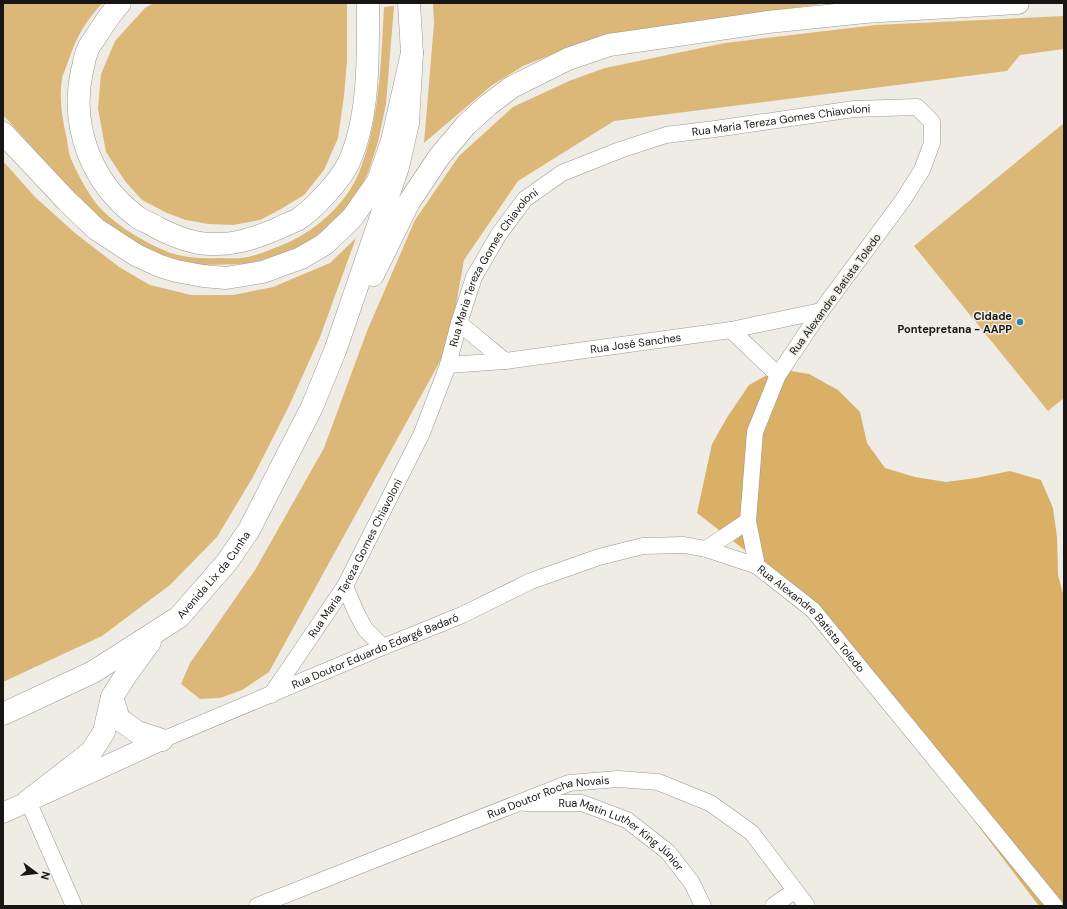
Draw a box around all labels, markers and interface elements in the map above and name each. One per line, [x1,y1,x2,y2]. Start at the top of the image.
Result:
street label: Rua Maria Tereza Gomes Chiavoloni [691,101,871,139]
street label: Rua Maria Tereza Gomes Chiavoloni [446,185,541,348]
street label: Rua Alexandre Batista Toledo [786,230,884,358]
place label: Cidade Pontepretana - AAPP [898,309,1012,336]
marker: Cidade Pontepretana - AAPP [1015,317,1025,327]
street label: Rua José Sanches [589,330,682,356]
street label: Rua Maria Tereza Gomes Chiavoloni [305,476,405,640]
street label: Avenida Lix da Cunha [174,528,253,621]
street label: Rua Alexandre Batista Toledo [755,562,868,675]
street label: Rua Doutor Eduardo Edargé Badaró [289,610,461,692]
street label: Rua Doutor Rocha Novais [485,773,610,822]
street label: Rua Matin Luther King Júnior [558,796,687,873]
north arrow [16,853,56,893]
text: N [38,870,53,881]

